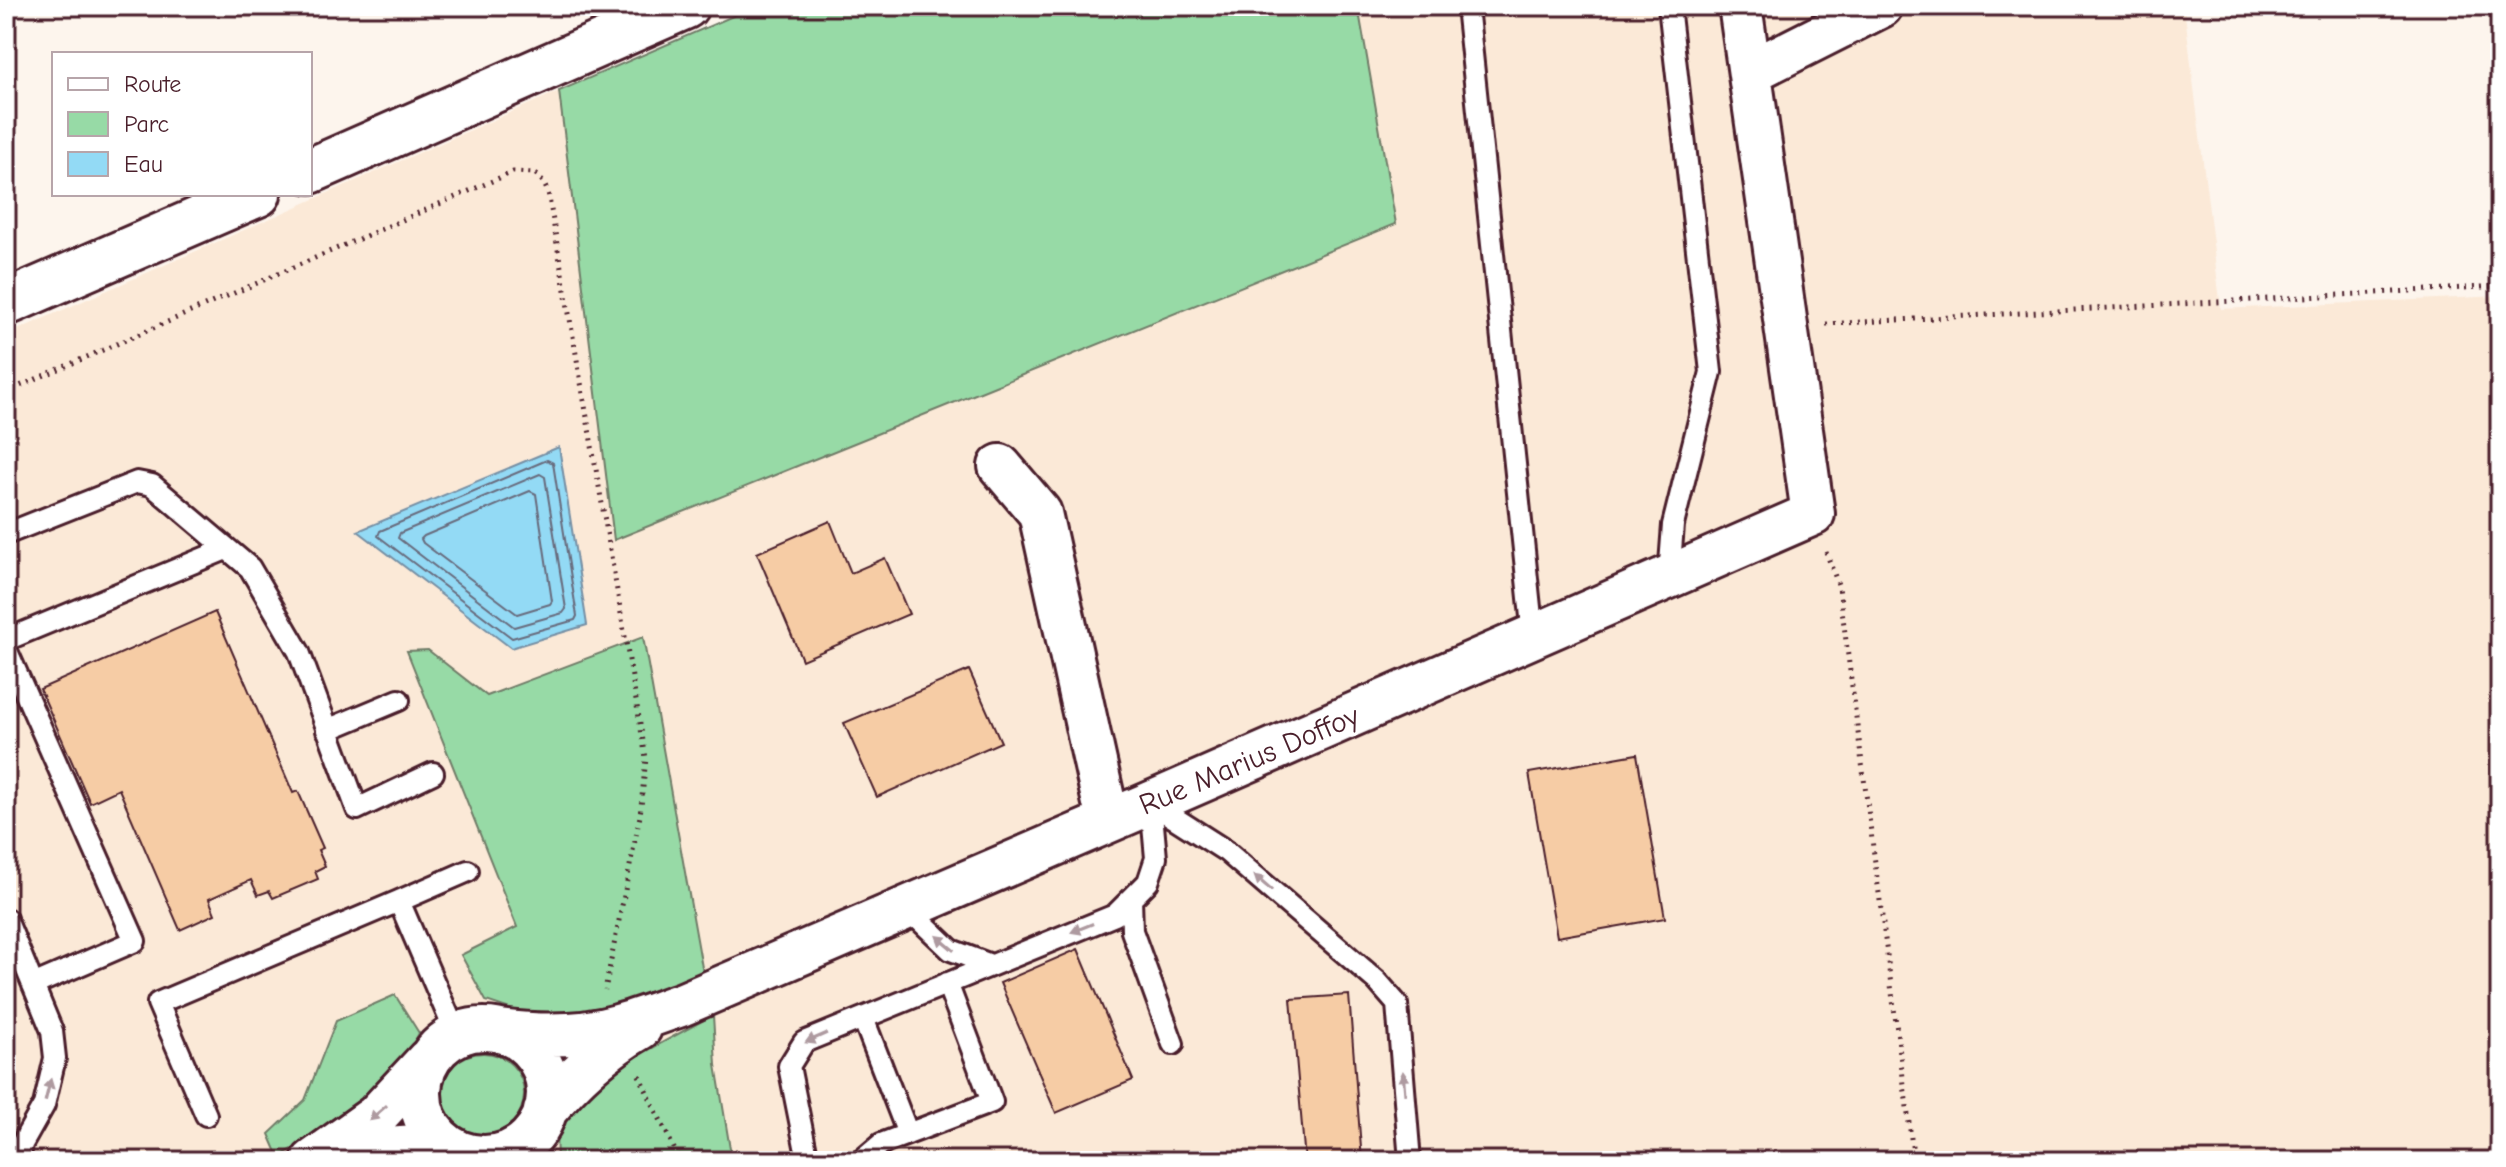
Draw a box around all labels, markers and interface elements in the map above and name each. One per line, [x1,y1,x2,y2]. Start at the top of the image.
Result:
legend [52,52,312,196]
text: Route [124,70,181,98]
text: Parc [124,110,169,138]
text: Eau [124,150,163,178]
street label: Rue Marius Doffoy [1134,698,1365,823]
one-way arrow [1254,875,1274,892]
one-way arrow [1070,922,1094,935]
one-way arrow [935,935,955,952]
one-way arrow [804,1031,828,1044]
one-way arrow [1397,1070,1410,1095]
one-way arrow [42,1077,54,1102]
one-way arrow [369,1104,389,1121]

